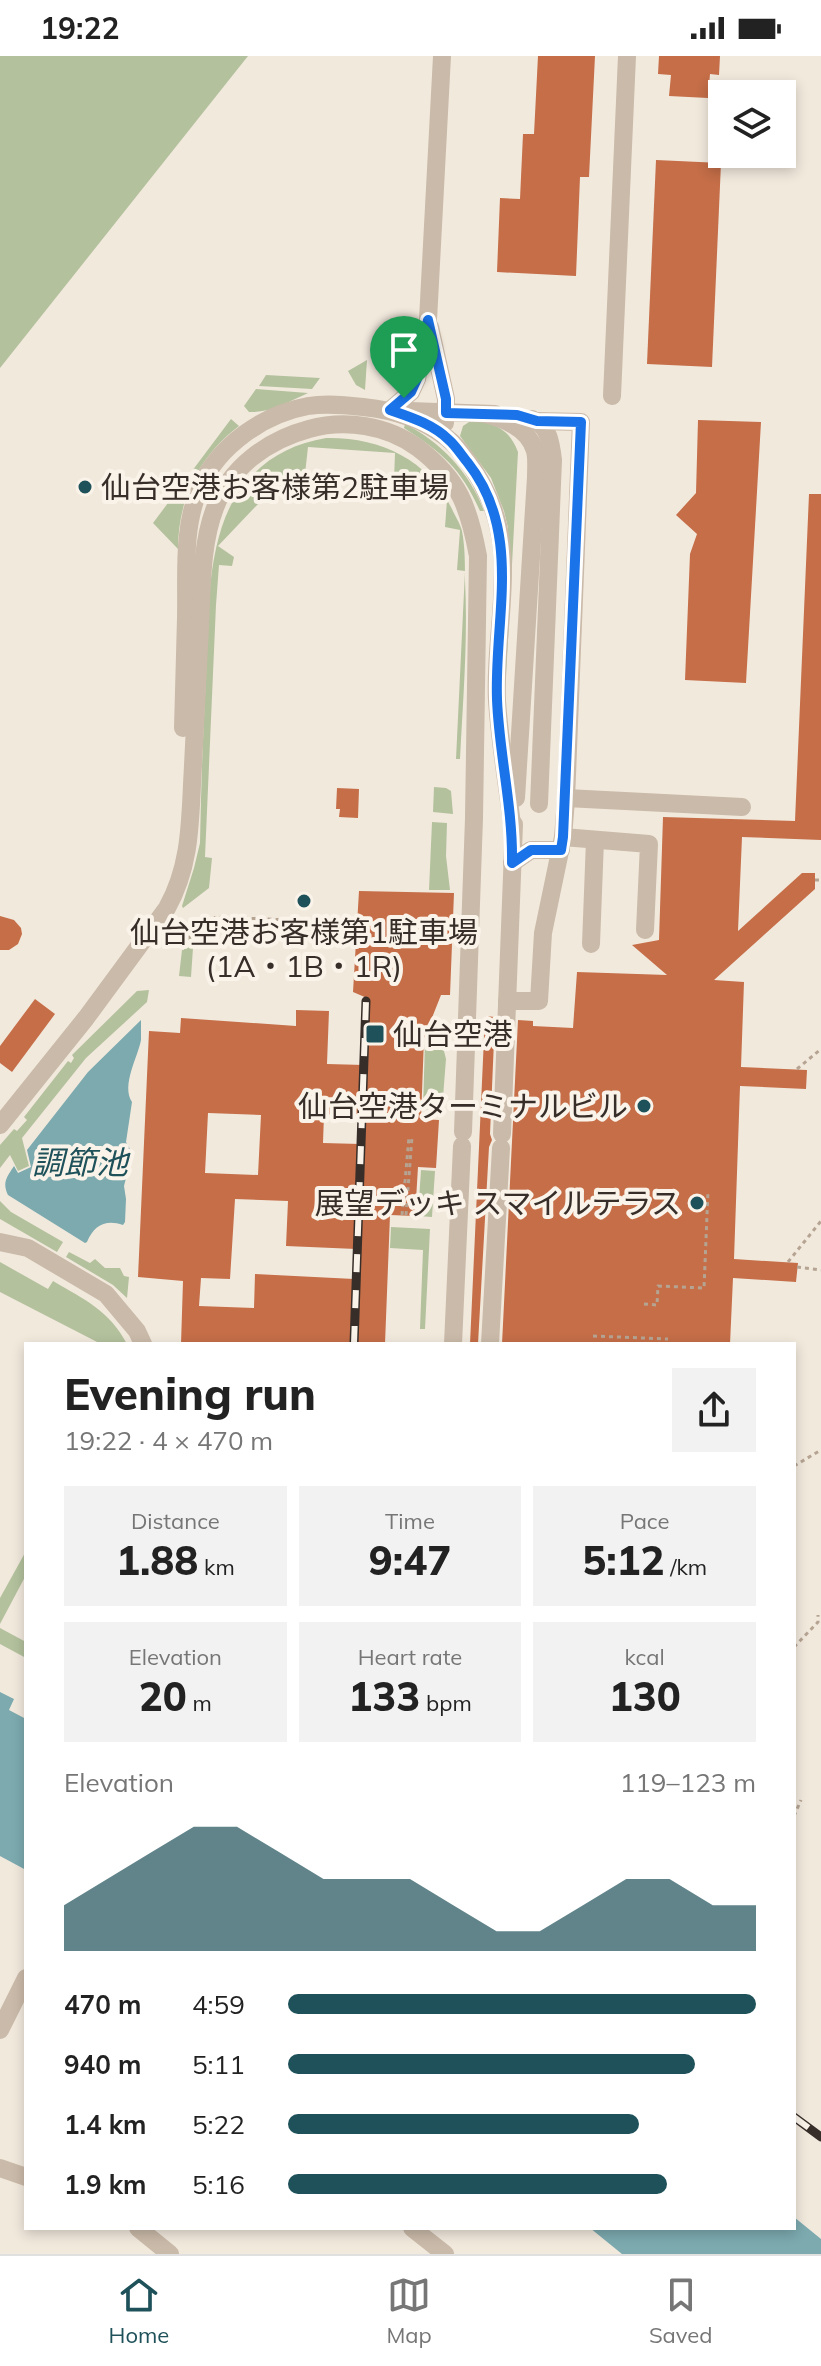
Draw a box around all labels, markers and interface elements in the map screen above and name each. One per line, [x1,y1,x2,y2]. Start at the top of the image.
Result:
text: 19:22 [40,9,119,47]
map controls [708,80,796,168]
button: layers [708,80,796,168]
pin [370,316,438,398]
icon: arrive [382,328,426,372]
place label: 仙台空港お客様第2駐車場 [101,468,449,506]
marker: 仙台空港お客様第2駐車場 [76,478,94,496]
marker: 仙台空港お客様第1駐車場 (1A・1B・1R) [295,892,313,910]
place label: 仙台空港お客様第1駐車場 (1A・1B・1R) [130,913,478,985]
place label: 仙台空港 [393,1015,513,1053]
marker: 仙台空港 [364,1023,386,1045]
place label: 仙台空港ターミナルビル [298,1087,628,1125]
marker: 仙台空港ターミナルビル [635,1097,653,1115]
water label: 調節池 [32,1142,131,1182]
place label: 展望デッキ スマイルテラス [315,1184,681,1222]
marker: 展望デッキ スマイルテラス [688,1194,706,1212]
text: Evening run [64,1366,316,1421]
button: share [672,1368,756,1452]
text: 19:22 · 4 × 470 m [64,1424,273,1457]
text: Distance [131,1507,220,1535]
text: Time [385,1507,435,1535]
text: Pace [620,1507,669,1535]
text: 1.88 [116,1535,198,1585]
text: 9:47 [369,1535,451,1585]
text: 5:12 [582,1535,665,1585]
text: km [198,1553,235,1581]
text: /km [665,1553,707,1581]
text: Elevation [129,1643,222,1671]
text: Heart rate [358,1643,462,1671]
text: kcal [625,1643,665,1671]
text: 20 [139,1671,187,1721]
text: 133 [348,1671,420,1721]
text: 130 [609,1671,681,1721]
text: m [187,1689,212,1717]
text: bpm [420,1689,472,1717]
text: Elevation [64,1766,174,1799]
text: 119–123 m [620,1766,756,1799]
text: 470 m [64,1988,141,2021]
text: 4:59 [192,1988,245,2021]
text: 940 m [64,2048,141,2081]
text: 5:11 [192,2048,245,2081]
text: 1.4 km [64,2108,147,2141]
text: 5:22 [192,2108,245,2141]
text: 1.9 km [64,2168,147,2201]
text: 5:16 [192,2168,245,2201]
tab: Home [109,2273,169,2349]
tab: Map [386,2273,432,2349]
tab: Saved [649,2273,712,2349]

